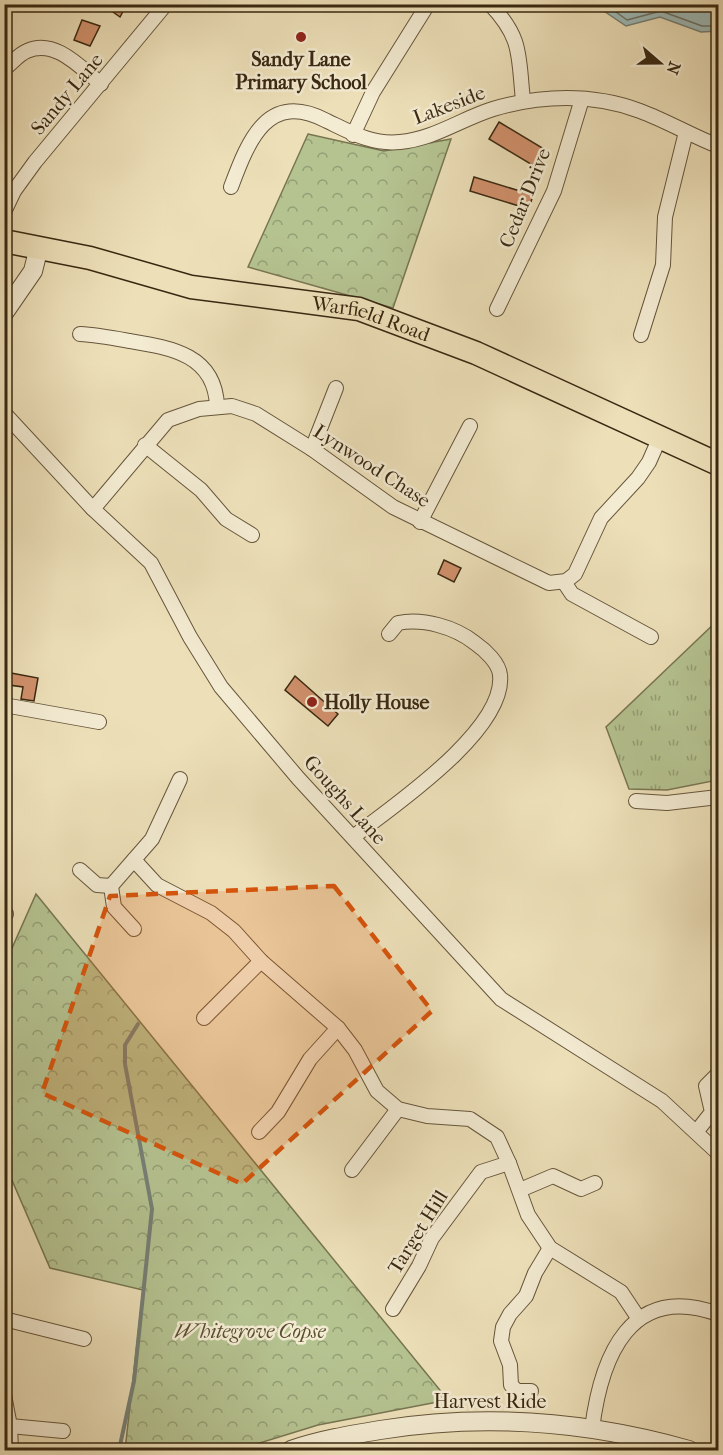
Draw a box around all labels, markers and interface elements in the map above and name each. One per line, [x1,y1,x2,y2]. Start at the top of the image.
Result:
marker: Sandy Lane Primary School [294,30,308,44]
north arrow [630,33,690,93]
street label: Sandy Lane [26,48,108,139]
place label: Sandy Lane Primary School [235,48,367,94]
text: N [662,59,685,78]
street label: Lakeside [410,81,488,129]
street label: Cedar Drive [495,145,555,251]
street label: Warfield Road [310,291,434,347]
street label: Lynwood Chase [309,420,435,512]
place label: Holly House [324,691,429,714]
marker: Holly House [305,695,319,709]
street label: Goughs Lane [299,751,391,849]
street label: Target Hill [383,1186,453,1278]
park label: Whitegrove Copse [174,1320,326,1343]
street label: Harvest Ride [434,1390,547,1413]

